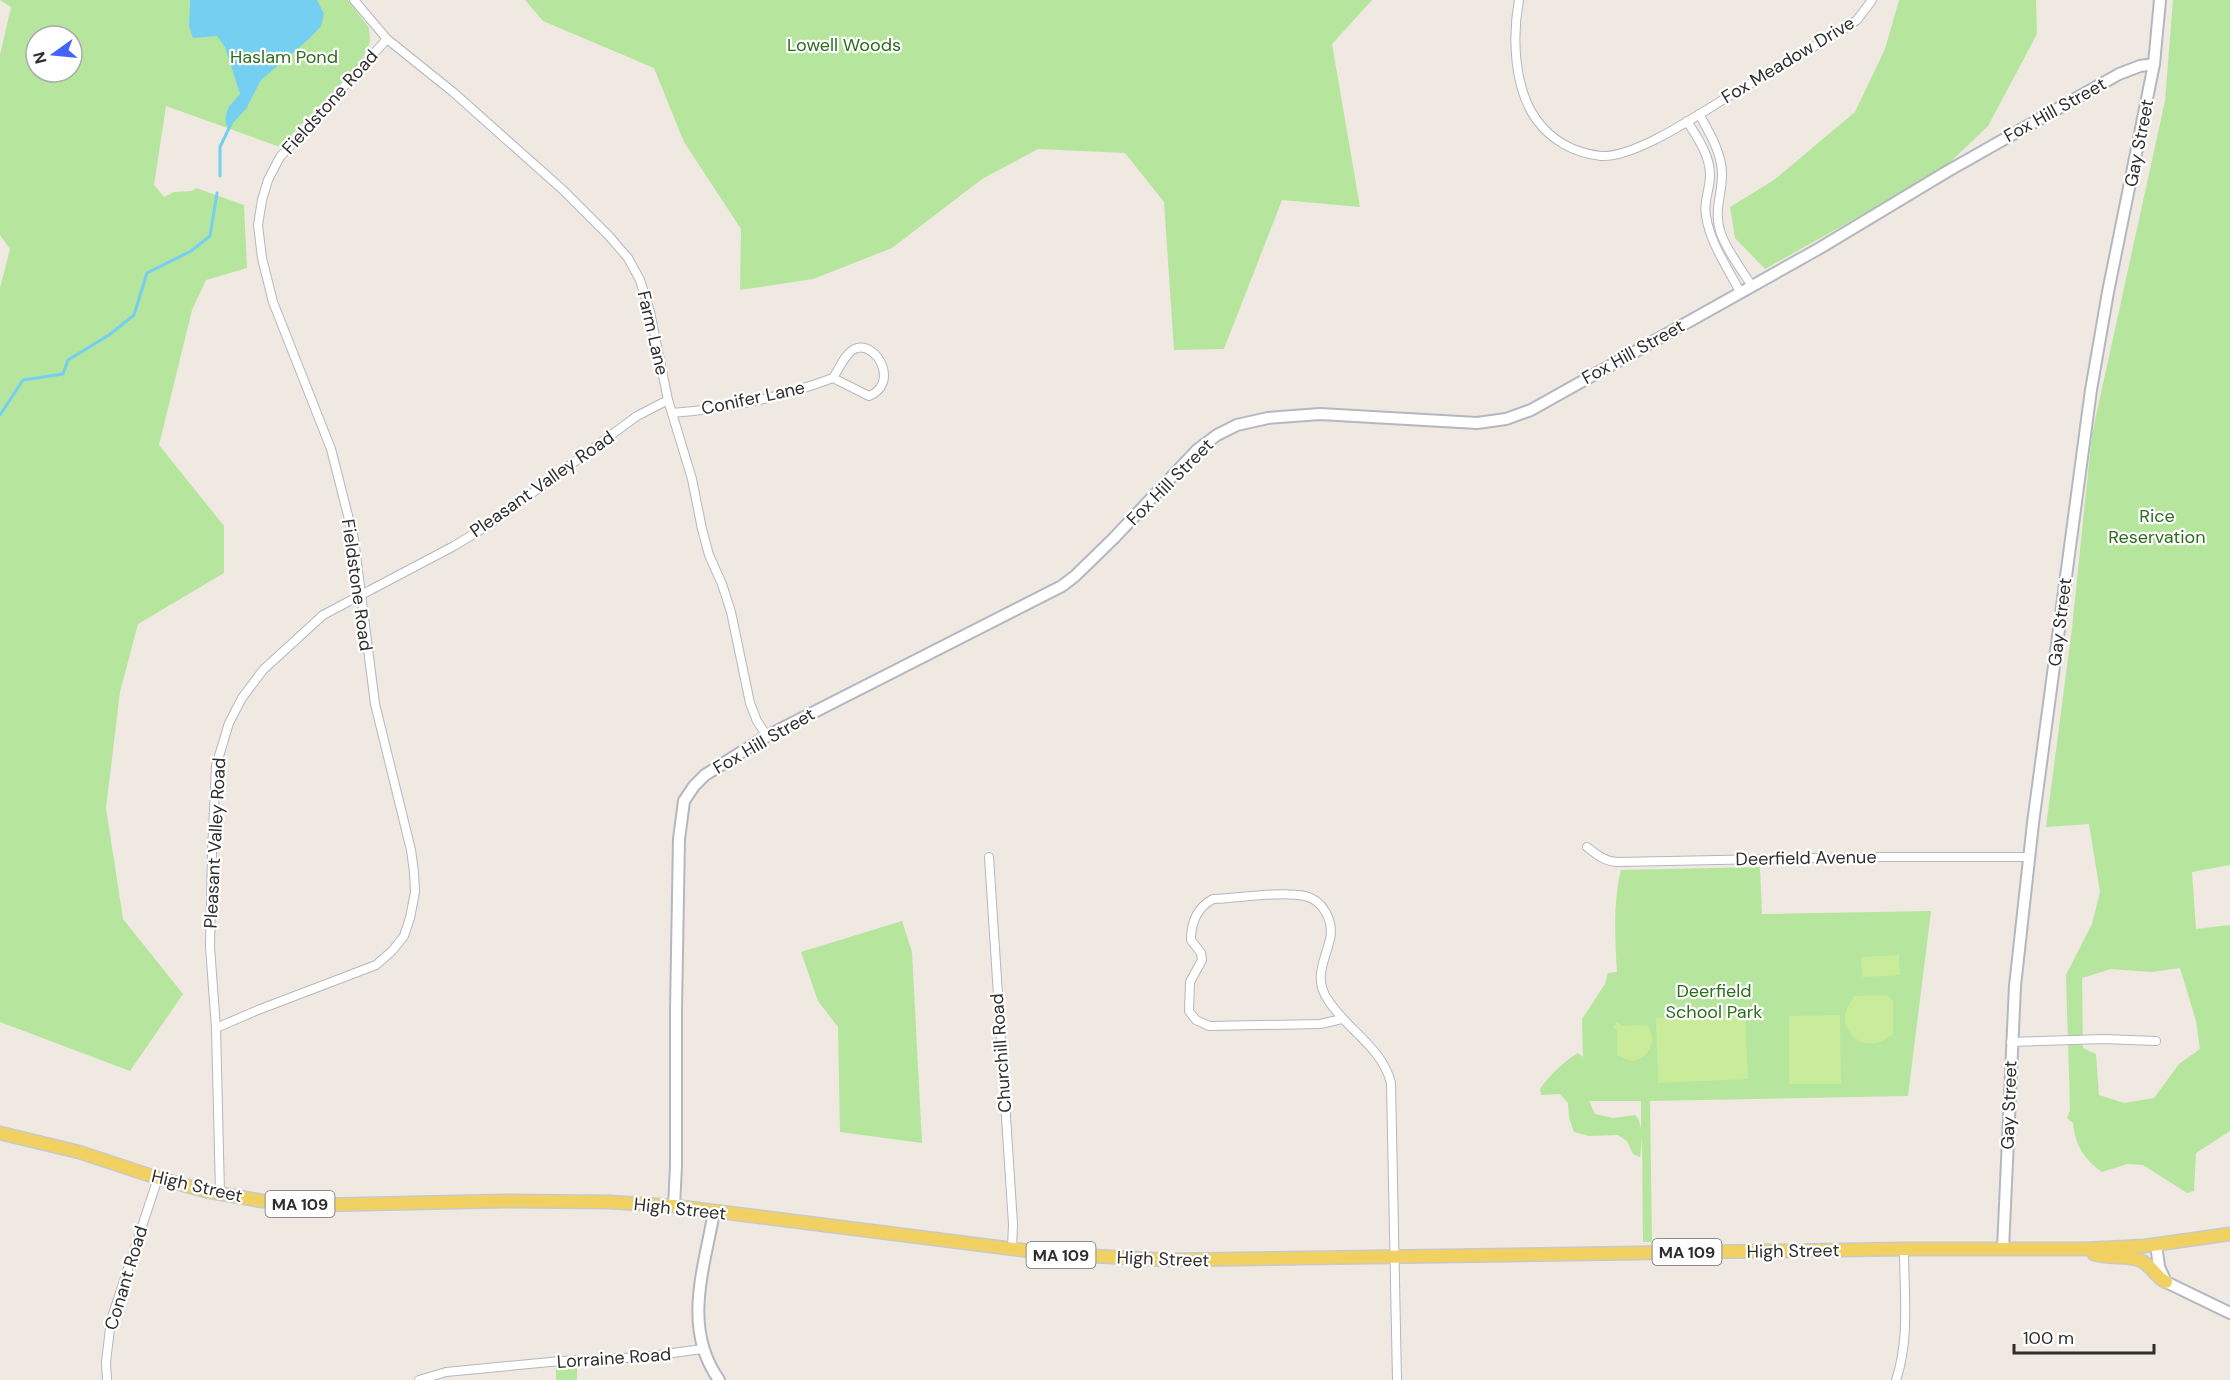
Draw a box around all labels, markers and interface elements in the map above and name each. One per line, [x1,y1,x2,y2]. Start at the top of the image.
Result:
street label: Fox Meadow Drive [1717,11,1859,109]
north arrow [24,24,84,84]
park label: Lowell Woods [787,33,901,57]
park label: Haslam Pond [230,45,338,69]
street label: Fieldstone Road [277,45,383,159]
text: N [28,49,52,66]
street label: Fox Hill Street [1999,72,2111,148]
street label: Gay Street [2119,97,2159,189]
street label: Farm Lane [632,288,674,378]
street label: Fox Hill Street [1577,314,1689,390]
street label: Conifer Lane [699,375,807,421]
street label: Pleasant Valley Road [465,425,619,543]
street label: Fox Hill Street [1121,433,1219,531]
park label: Rice Reservation [2108,504,2206,549]
street label: Fieldstone Road [336,518,378,652]
street label: Gay Street [2043,576,2077,668]
street label: Fox Hill Street [709,702,819,780]
street label: Pleasant Valley Road [199,757,231,929]
street label: Deerfield Avenue [1735,845,1877,871]
park label: Deerfield School Park [1666,979,1762,1024]
street label: Churchill Road [985,993,1017,1113]
street label: Gay Street [1995,1060,2023,1150]
street label: High Street [149,1164,245,1208]
road number: MA 109 [266,1191,334,1217]
street label: High Street [633,1192,727,1226]
street label: Conant Road [99,1223,153,1333]
street label: High Street [1746,1238,1840,1264]
road number: MA 109 [1652,1239,1722,1265]
road number: MA 109 [1026,1242,1096,1268]
street label: High Street [1116,1245,1210,1273]
scale bar [2014,1317,2154,1355]
text: 100 m [2023,1326,2074,1350]
street label: Lorraine Road [556,1342,672,1374]

